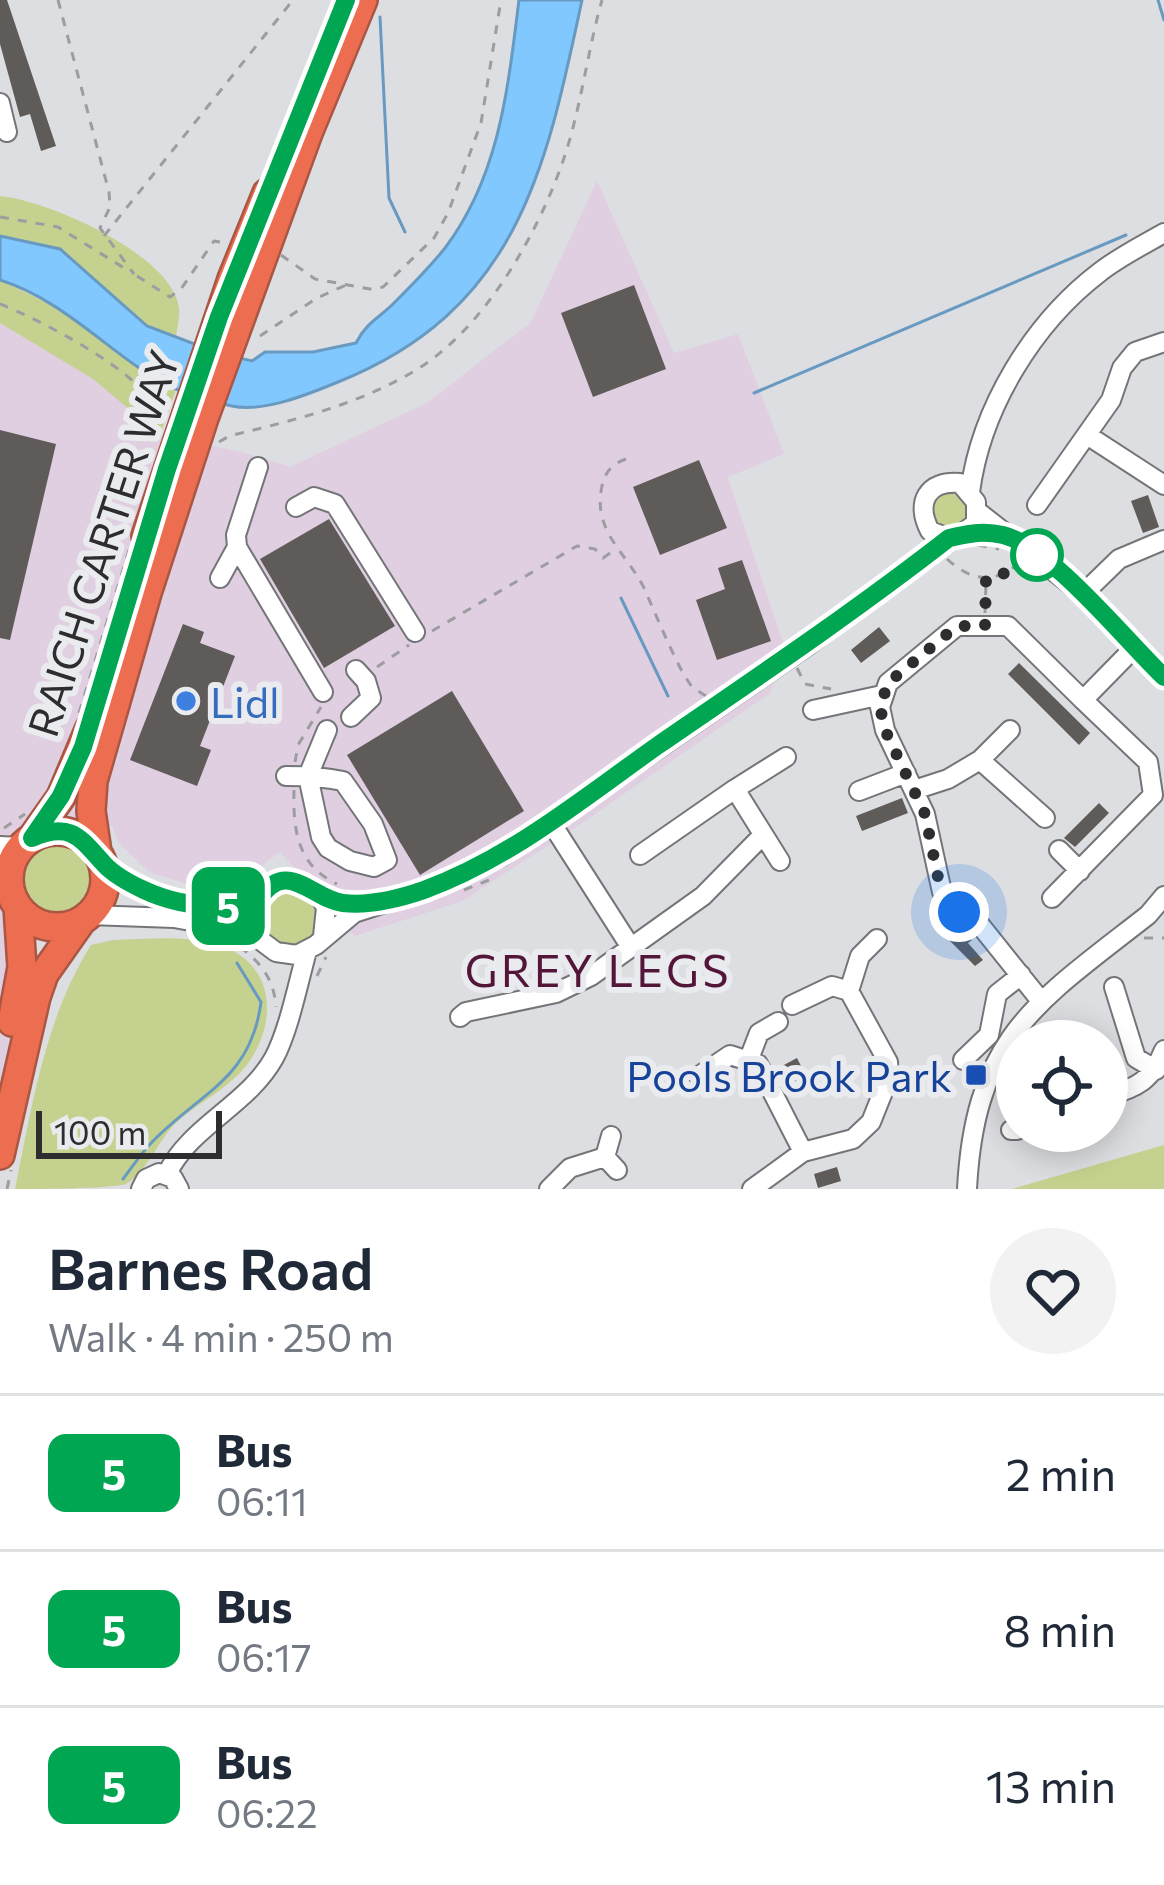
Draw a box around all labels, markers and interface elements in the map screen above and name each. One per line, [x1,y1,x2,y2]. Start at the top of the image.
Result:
street label: RAICH CARTER WAY [15,343,189,743]
unlabelled marker [1012,530,1062,580]
place label: Lidl [210,675,280,727]
marker: Lidl [173,688,199,714]
line badge: 5 [189,867,267,945]
text: 5 [216,880,240,932]
your location [929,882,989,942]
district label: GREY LEGS [465,941,731,996]
map controls [996,1020,1128,1152]
button: locate [996,1020,1128,1152]
place label: Pools Brook Park [626,1049,952,1101]
marker: Pools Brook Park [963,1062,989,1088]
scale bar [36,1105,222,1158]
text: 100 m [54,1111,146,1152]
button: heart [990,1228,1116,1354]
text: Barnes Road [48,1232,373,1302]
text: Walk · 4 min · 250 m [48,1312,394,1360]
text: Bus [216,1421,292,1476]
text: 2 min [1006,1445,1116,1500]
text: 5 [102,1447,126,1499]
text: 06:11 [216,1476,308,1524]
text: Bus [216,1577,292,1632]
text: 8 min [1003,1601,1116,1656]
text: 5 [102,1603,126,1655]
text: 06:17 [216,1632,312,1680]
text: Bus [216,1733,292,1788]
text: 13 min [986,1757,1116,1812]
text: 5 [102,1759,126,1811]
text: 06:22 [216,1788,318,1836]

